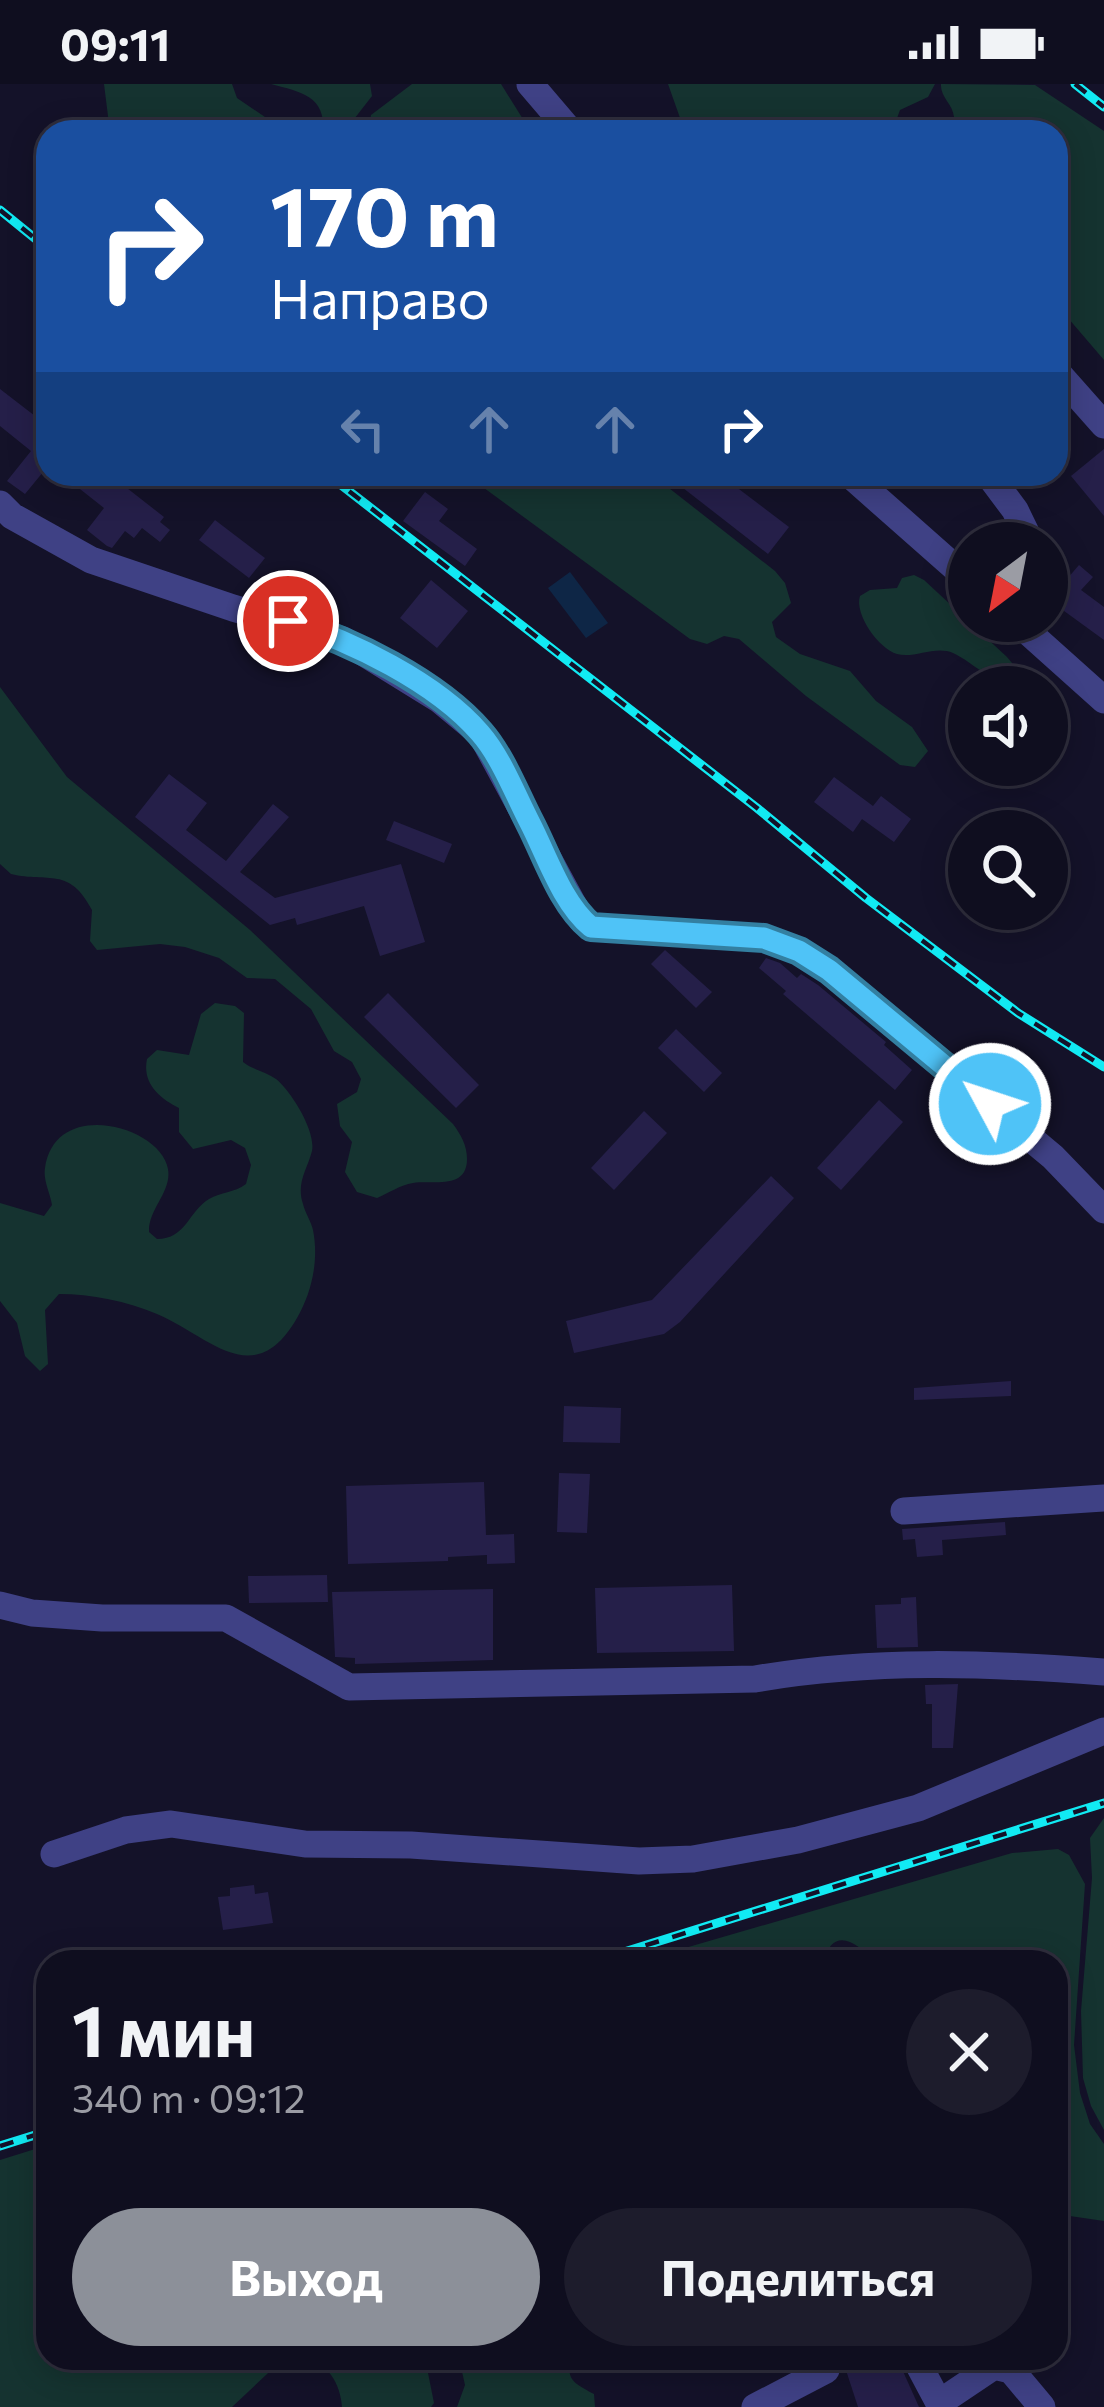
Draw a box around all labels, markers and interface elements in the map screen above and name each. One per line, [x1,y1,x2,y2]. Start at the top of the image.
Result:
text: 09:11 [60,15,170,70]
text: 170 m [270,162,499,264]
icon: right [72,168,228,324]
text: Направо [270,264,490,330]
icon: left [330,396,396,462]
icon: ahead [456,396,522,462]
icon: ahead [582,396,648,462]
icon: right [708,396,774,462]
north arrow [948,522,1068,642]
map controls [948,522,1068,930]
pin [237,570,339,672]
icon: arrive [255,588,321,654]
button: sound [948,666,1068,786]
button: search [948,810,1068,930]
position arrow [927,1041,1053,1167]
text: 1 мин [72,1984,255,2072]
button: close [906,1989,1032,2115]
text: 340 m · 09:12 [72,2073,305,2121]
button: Выход [72,2208,540,2346]
button: Поделиться [564,2208,1032,2346]

